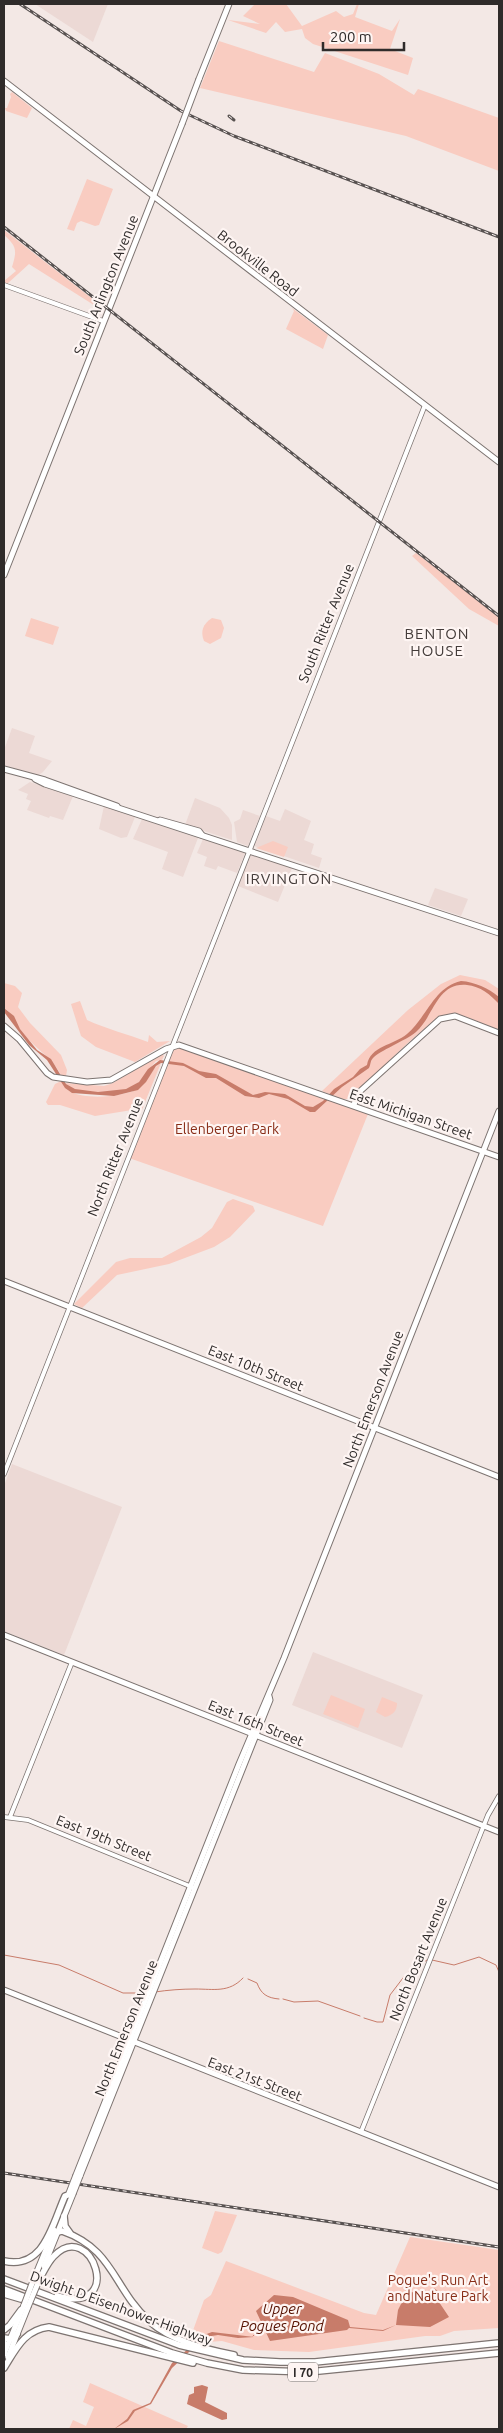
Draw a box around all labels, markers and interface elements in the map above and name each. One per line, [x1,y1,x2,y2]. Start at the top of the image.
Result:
scale bar [323,20,404,52]
text: 200 m [330,28,372,45]
street label: South Arlington Avenue [71,213,141,357]
street label: Brookville Road [214,226,302,300]
street label: South Ritter Avenue [295,561,357,685]
district label: BENTON HOUSE [404,625,470,659]
district label: IRVINGTON [246,870,332,887]
street label: East Michigan Street [347,1085,475,1143]
street label: North Ritter Avenue [84,1095,146,1219]
park label: Ellenberger Park [175,1121,279,1137]
street label: North Emerson Avenue [339,1328,407,1470]
street label: East 10th Street [206,1342,306,1395]
street label: East 16th Street [206,1697,306,1750]
street label: East 19th Street [54,1812,154,1865]
street label: North Bosart Avenue [386,1895,450,2023]
street label: North Emerson Avenue [91,1957,161,2099]
street label: East 21st Street [206,2054,305,2104]
street label: Dwight D Eisenhower Highway [28,2268,214,2348]
park label: Pogue's Run Art and Nature Park [387,2272,489,2304]
water label: Upper Pogues Pond [240,2300,325,2334]
road number: I 70 [288,2362,318,2382]

